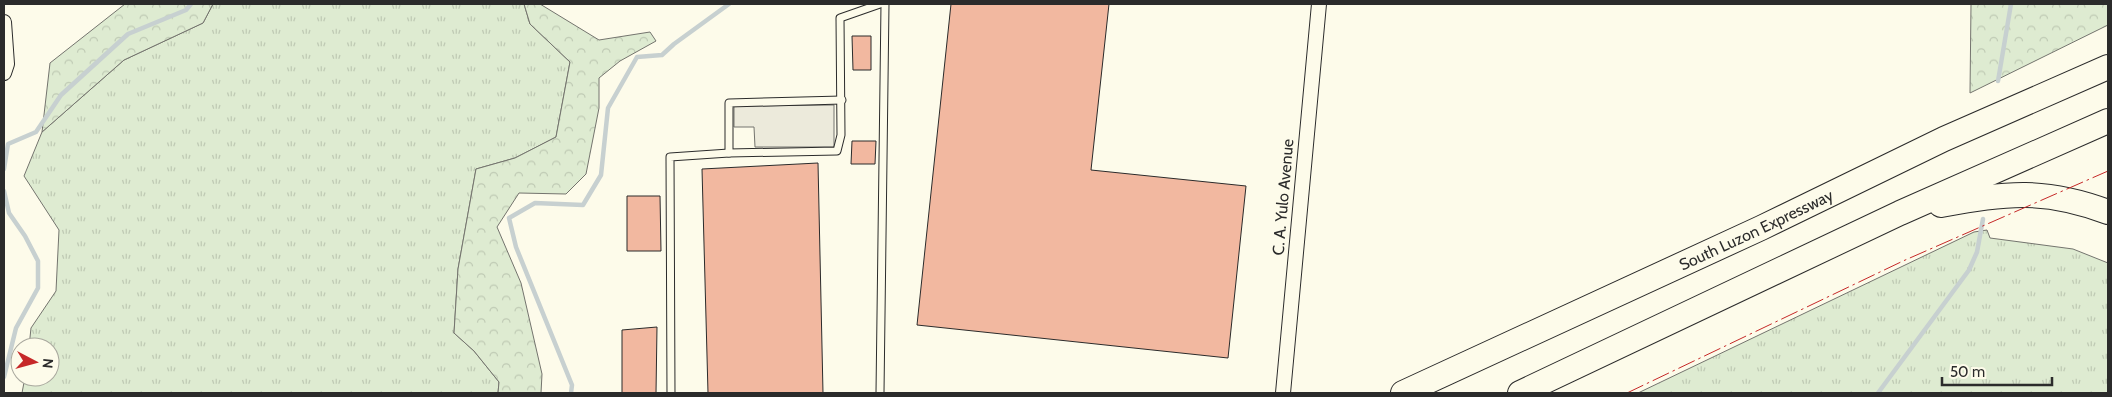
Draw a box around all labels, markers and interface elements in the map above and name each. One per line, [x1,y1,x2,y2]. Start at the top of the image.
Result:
street label: C. A. Yulo Avenue [1268,138,1298,256]
street label: South Luzon Expressway [1676,185,1836,274]
north arrow [10,337,60,387]
scale bar [1942,354,2052,386]
text: N [38,357,57,369]
text: 50 m [1950,363,1985,381]

